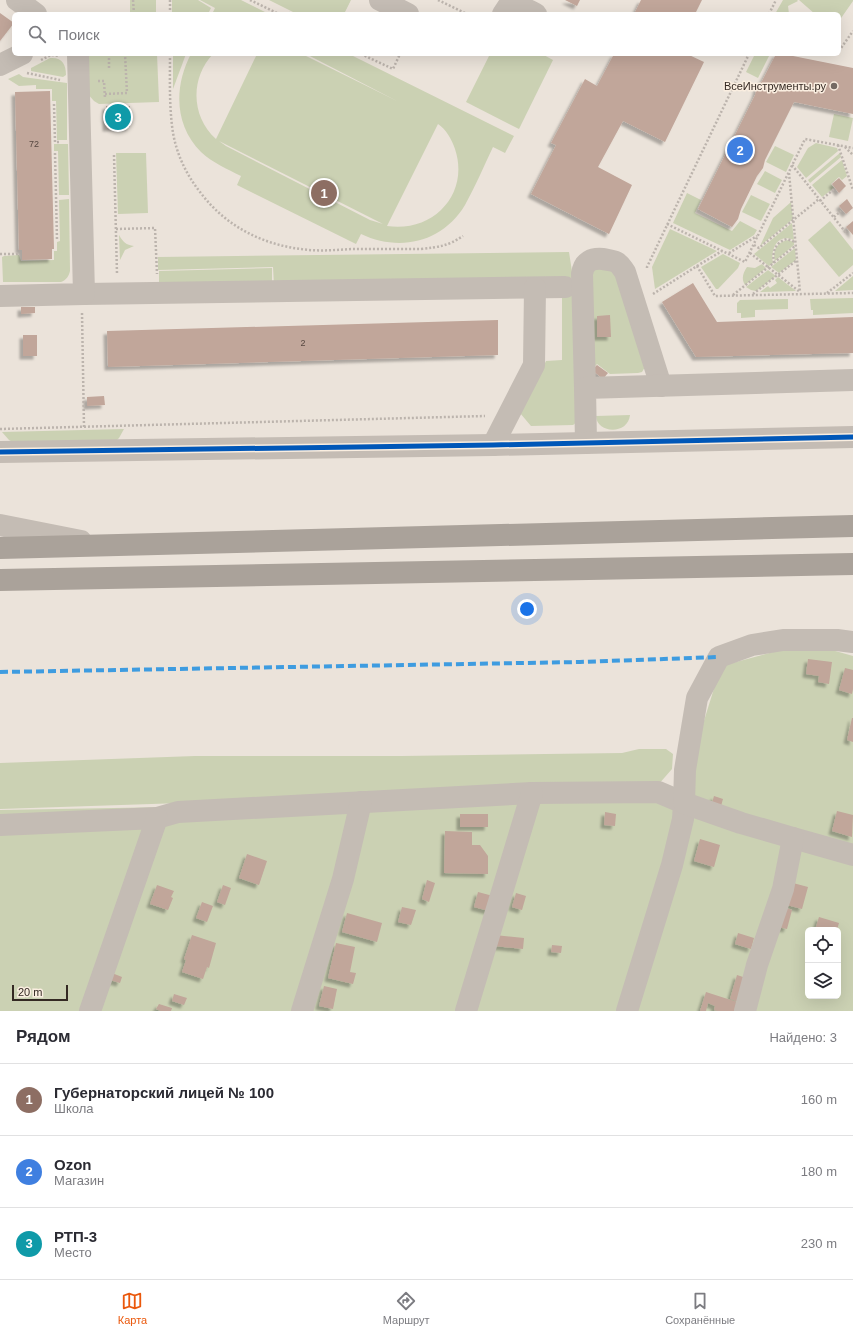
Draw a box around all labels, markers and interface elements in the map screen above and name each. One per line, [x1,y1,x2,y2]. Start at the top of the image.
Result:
search box [12,12,841,56]
icon: search [26,23,48,45]
text: Поиск [58,26,100,43]
place label: ВсеИнструменты.ру [724,80,827,92]
marker: ВсеИнструменты.ру [829,81,839,91]
pin: 3 [105,102,131,132]
pin: 2 [727,135,753,165]
house number: 72 [29,139,39,149]
pin: 1 [311,178,337,208]
house number: 2 [300,338,306,348]
your location [517,599,537,619]
map controls [805,927,841,999]
button: locate [805,927,841,963]
button: layers [805,963,841,999]
scale bar [12,983,68,1002]
text: 20 m [18,986,42,998]
text: Рядом [16,1027,71,1046]
text: Найдено: 3 [769,1030,837,1045]
text: Губернаторский лицей № 100 [54,1084,274,1101]
text: 1 [25,1092,33,1107]
text: 160 m [801,1092,837,1107]
text: Школа [54,1101,94,1116]
text: Ozon [54,1156,92,1173]
text: 2 [25,1164,33,1179]
text: 180 m [801,1164,837,1179]
text: Магазин [54,1173,104,1188]
text: РТП-3 [54,1228,97,1245]
text: 3 [25,1236,33,1251]
text: 230 m [801,1236,837,1251]
text: Место [54,1245,92,1260]
tab: Карта [118,1290,147,1326]
tab: Маршрут [383,1290,430,1326]
tab: Сохранённые [665,1290,735,1326]

